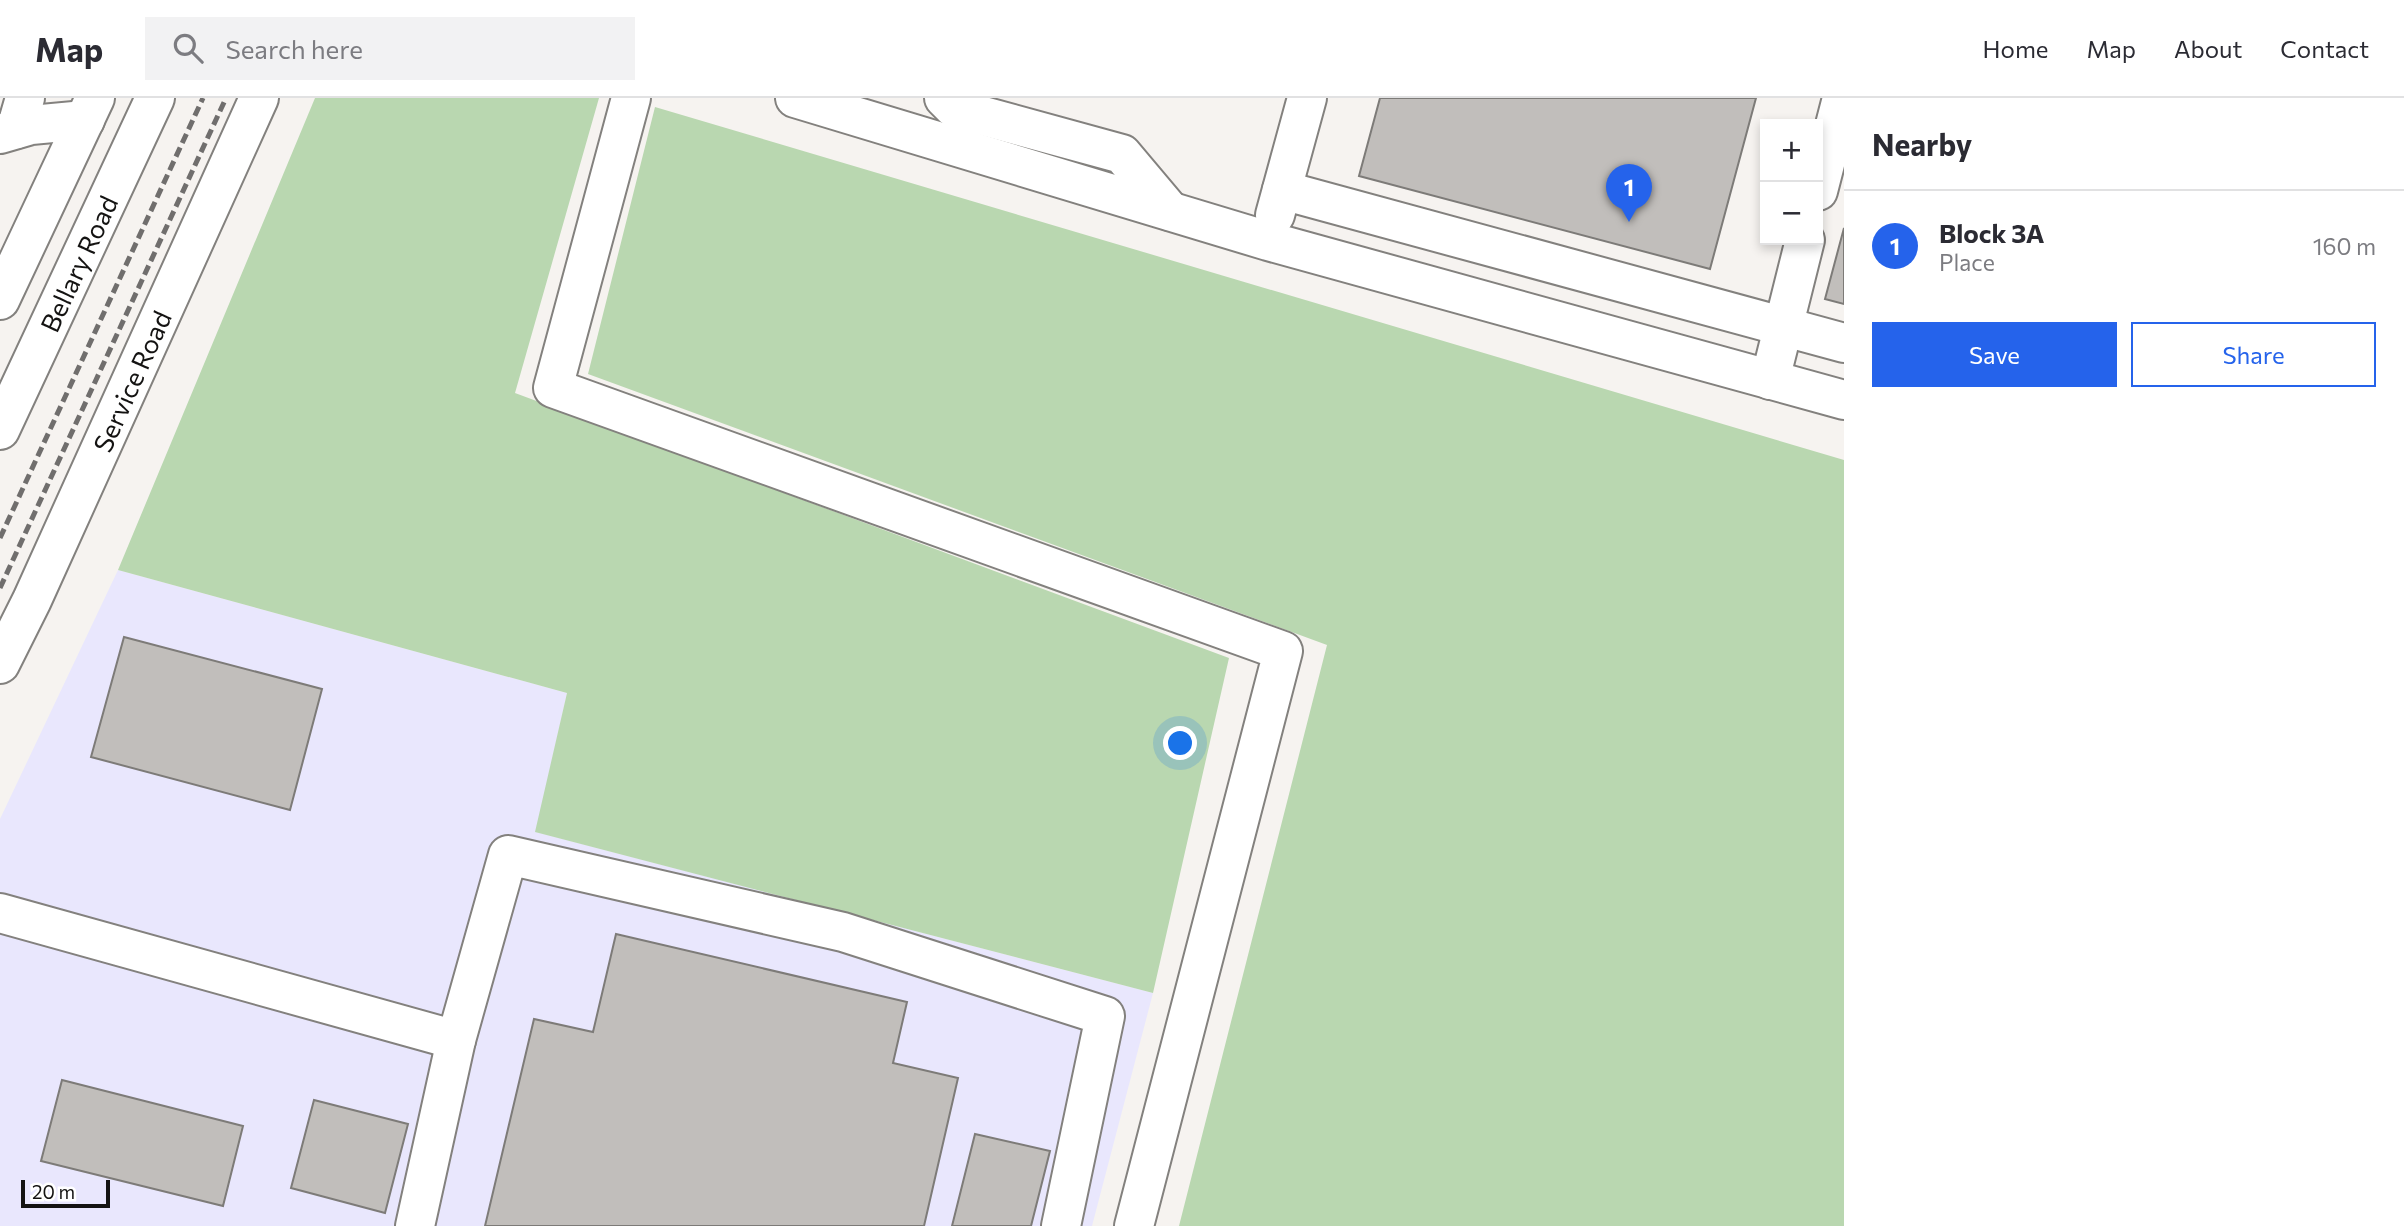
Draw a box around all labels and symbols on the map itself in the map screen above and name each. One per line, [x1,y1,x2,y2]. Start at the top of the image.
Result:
pin: 1 [1606,164,1652,222]
street label: Bellary Road [33,190,123,336]
street label: Service Road [86,305,176,456]
your location [1163,726,1197,760]
scale bar [21,1177,110,1209]

